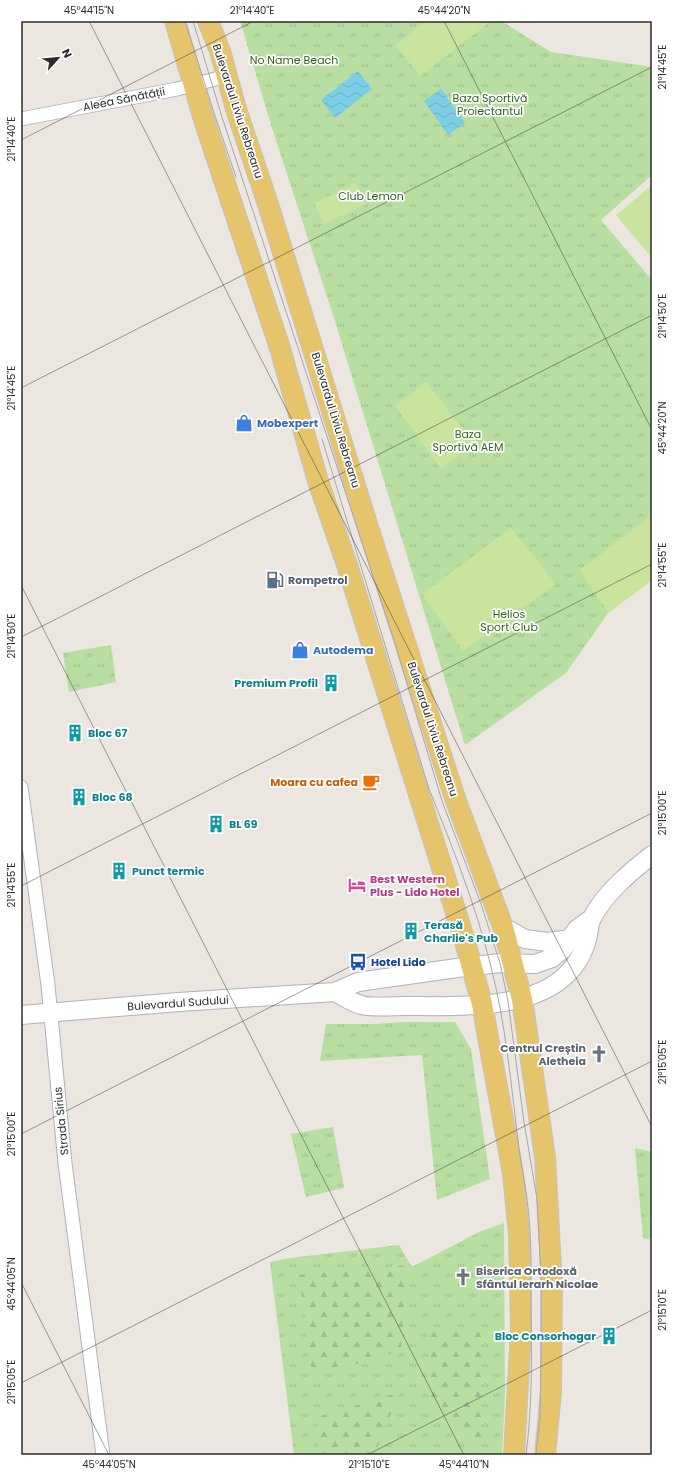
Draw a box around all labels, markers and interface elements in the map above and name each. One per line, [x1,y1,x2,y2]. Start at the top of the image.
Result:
text: 45°44'15"N [64,3,114,18]
text: 21°14'40"E [230,3,274,18]
text: 45°44'20"N [418,3,470,18]
north arrow [38,38,78,78]
street label: Bulevardul Liviu Rebreanu [209,42,267,180]
text: 21°14'45"E [655,45,670,89]
text: N [58,46,76,61]
park label: No Name Beach [250,52,338,68]
street label: Aleea Sănătății [82,83,167,115]
park label: Baza Sportivă Proiectantul [453,90,527,119]
text: 21°14'40"E [4,117,19,161]
park label: Club Lemon [338,188,404,204]
text: 21°14'50"E [655,294,670,338]
street label: Bulevardul Liviu Rebreanu [308,350,364,490]
text: 21°14'45"E [4,366,19,410]
text: 45°44'20"N [655,402,670,454]
shop icon: Mobexpert [234,413,254,433]
place label: Mobexpert [257,415,319,431]
park label: Baza Sportivă AEM [433,426,503,455]
text: 21°14'55"E [655,543,670,587]
fuel station icon: Rompetrol [265,570,285,590]
place label: Rompetrol [288,572,348,588]
park label: Helios Sport Club [480,606,538,635]
text: 21°14'50"E [4,614,19,658]
shop icon: Autodema [290,640,310,660]
place label: Autodema [313,642,373,658]
street label: Bulevardul Liviu Rebreanu [404,660,462,798]
building icon: Premium Profil [321,673,341,693]
place label: Premium Profil [234,675,318,691]
building icon: Bloc 67 [65,723,85,743]
place label: Bloc 67 [88,725,127,741]
cafe icon: Moara cu cafea [361,772,381,792]
place label: Moara cu cafea [270,774,358,790]
building icon: Bloc 68 [69,787,89,807]
place label: Bloc 68 [92,789,133,805]
text: 21°15'00"E [655,791,670,835]
building icon: BL 69 [206,814,226,834]
place label: BL 69 [229,816,258,832]
building icon: Punct termic [109,861,129,881]
text: 21°14'55"E [4,863,19,907]
place label: Punct termic [132,863,205,879]
place label: Best Western Plus - Lido Hotel [370,871,460,900]
hotel icon: Best Western Plus - Lido Hotel [347,875,367,895]
place label: Terasă Charlie's Pub [424,917,498,946]
building icon: Terasă Charlie's Pub [401,921,421,941]
bus stop icon: Hotel Lido [348,952,368,972]
place label: Hotel Lido [371,954,426,970]
street label: Bulevardul Sudului [127,991,230,1015]
place label: Centrul Creștin Aletheia [500,1040,586,1069]
text: 21°15'05"E [655,1040,670,1084]
church icon: Centrul Creștin Aletheia [589,1044,609,1064]
street label: Strada Sirius [49,1086,73,1156]
text: 21°15'00"E [4,1112,19,1156]
text: 45°44'05"N [4,1257,19,1311]
place label: Biserica Ortodoxă Sfântul Ierarh Nicolae [476,1263,599,1292]
church icon: Biserica Ortodoxă Sfântul Ierarh Nicolae [453,1267,473,1287]
text: 21°15'10"E [655,1289,670,1331]
building icon: Bloc Consorhogar [599,1326,619,1346]
place label: Bloc Consorhogar [495,1328,596,1344]
text: 21°15'05"E [4,1360,19,1404]
text: 45°44'05"N [82,1457,136,1472]
text: 21°15'10"E [348,1457,390,1472]
text: 45°44'10"N [439,1457,489,1472]

